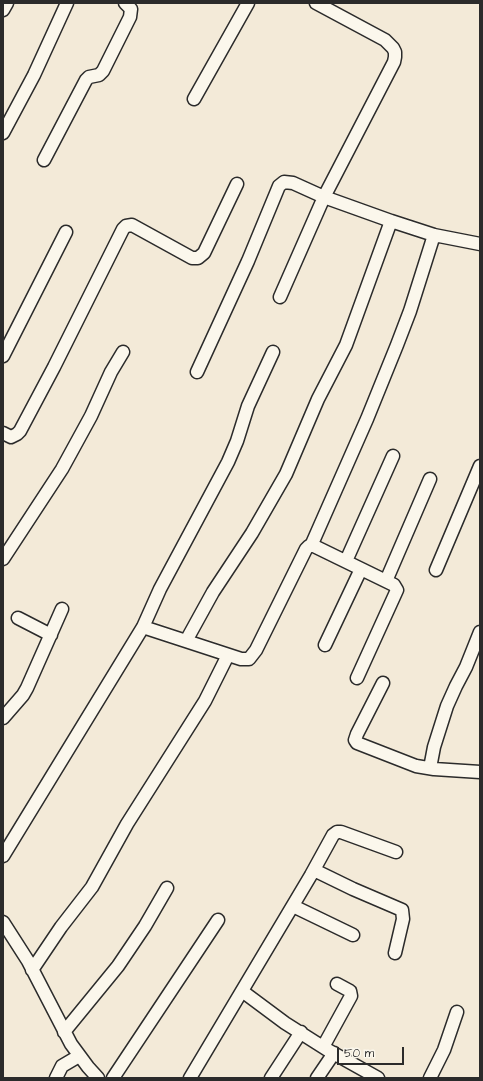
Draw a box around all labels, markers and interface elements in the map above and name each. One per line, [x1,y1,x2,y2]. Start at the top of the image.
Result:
scale bar [339,1039,406,1065]
text: 50 m [344,1045,374,1062]

